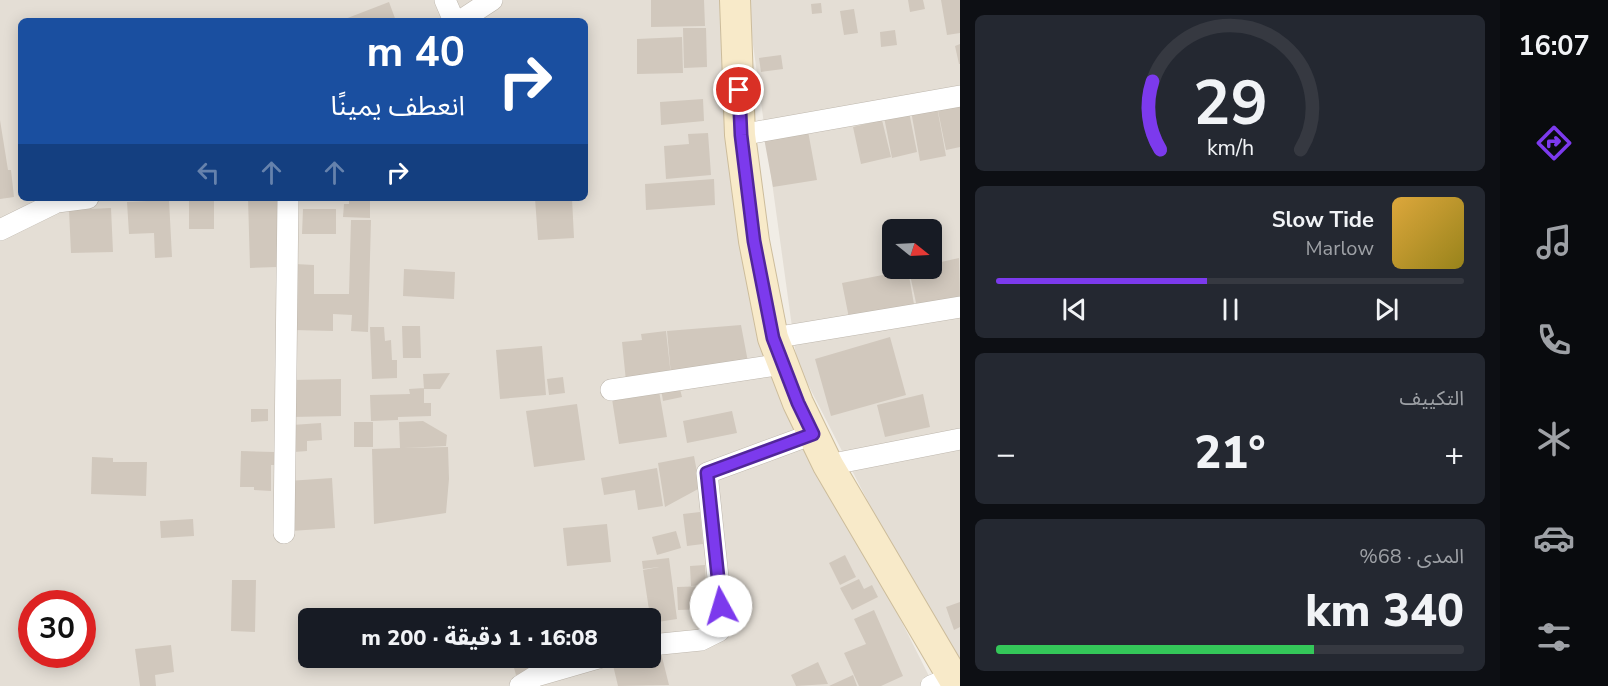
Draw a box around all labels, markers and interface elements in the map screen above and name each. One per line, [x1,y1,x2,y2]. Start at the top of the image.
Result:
text: 40 m [366,24,465,81]
text: 16:07 [1518,28,1590,65]
icon: right [486,42,564,120]
text: 29 [1193,61,1267,146]
pin [713,64,764,115]
icon: arrive [722,73,755,106]
text: انعطف يمينًا [331,88,465,125]
icon: directions [1533,122,1575,164]
text: km/h [1206,133,1254,163]
icon: left [192,156,225,189]
icon: ahead [255,156,288,189]
icon: ahead [318,156,351,189]
icon: right [381,156,414,189]
text: Slow Tide [1272,205,1374,235]
north arrow [882,219,942,279]
map controls [882,219,942,279]
icon: music [1533,221,1575,263]
text: Marlow [1306,235,1374,262]
icon: previous [1058,293,1091,326]
icon: pause [1214,293,1247,326]
icon: next [1370,293,1403,326]
icon: phone [1533,319,1575,361]
text: التكييف [1400,385,1464,412]
icon: climate [1533,418,1575,460]
text: 21° [1194,423,1266,484]
text: − [996,432,1016,477]
text: + [1444,432,1464,477]
icon: car [1533,517,1575,559]
text: المدى · 68% [1359,543,1464,570]
position arrow [689,574,753,638]
text: 340 km [1305,581,1464,642]
speed limit sign: 30 [18,590,96,668]
icon: filters [1533,616,1575,658]
text: 16:08 · 1 دقيقة · 200 m [361,623,598,653]

